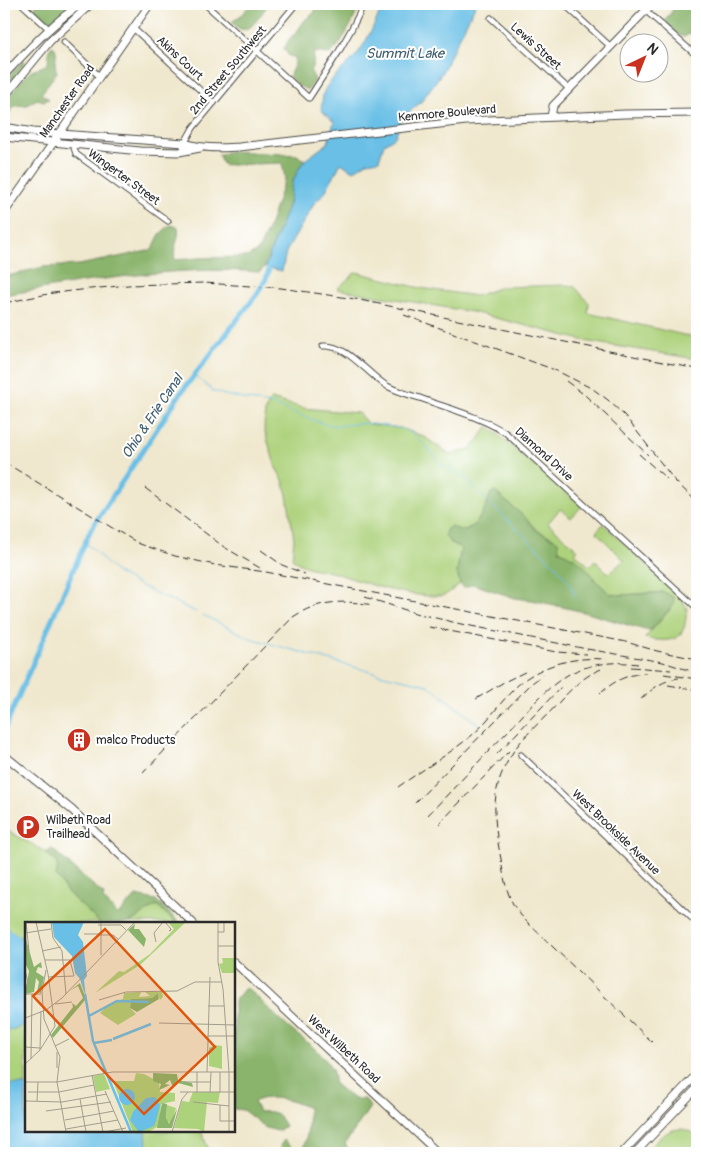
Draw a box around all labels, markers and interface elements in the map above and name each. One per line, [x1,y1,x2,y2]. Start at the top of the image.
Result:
street label: Lewis Street [507,20,564,73]
street label: 2nd Street Southwest [187,23,270,118]
north arrow [618,32,668,82]
street label: Akins Court [153,33,206,84]
text: N [643,39,662,58]
water label: Summit Lake [366,45,446,62]
street label: Manchester Road [37,62,98,141]
street label: Kenmore Boulevard [397,102,497,125]
street label: Wingerter Street [85,146,163,209]
water label: Ohio & Erie Canal [118,370,188,462]
street label: Diamond Drive [511,424,576,484]
building icon: malco Products [66,727,92,753]
place label: malco Products [96,733,176,748]
street label: West Brookside Avenue [569,786,663,878]
place label: Wilbeth Road Trailhead [46,813,111,842]
parking icon: Wilbeth Road Trailhead [15,814,41,840]
inset map [25,922,235,1132]
street label: West Wilbeth Road [304,1012,383,1087]

